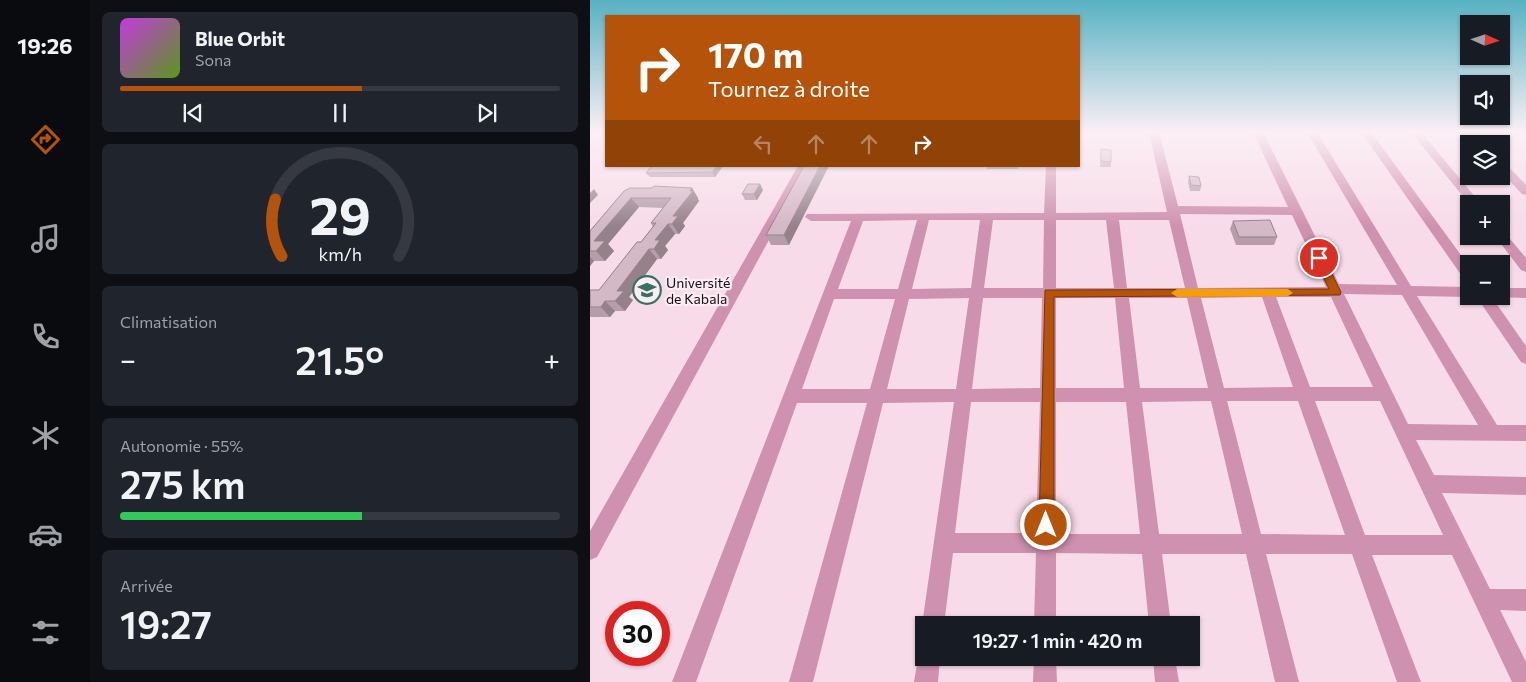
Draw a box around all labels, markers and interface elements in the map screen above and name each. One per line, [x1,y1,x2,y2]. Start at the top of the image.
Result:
north arrow [1460,15,1510,65]
map controls [1460,15,1510,305]
text: Blue Orbit [195,27,285,50]
text: 19:26 [17,32,73,59]
text: 170 m [708,32,803,75]
icon: right [625,35,690,100]
text: Sona [195,50,231,69]
text: Tournez à droite [708,75,870,102]
button: sound [1460,75,1510,125]
icon: previous [179,99,207,127]
icon: pause [326,99,354,127]
icon: next [473,99,501,127]
icon: directions [28,122,63,157]
icon: left [749,130,777,158]
icon: ahead [802,130,830,158]
icon: ahead [855,130,883,158]
icon: right [908,130,936,158]
button: layers [1460,135,1510,185]
text: 29 [309,182,371,246]
button: + [1460,195,1510,245]
icon: music [28,221,63,256]
pin [1298,237,1340,279]
text: km/h [318,243,362,265]
icon: arrive [1305,244,1333,272]
button: − [1460,255,1510,305]
place label: Université de Kabala [666,274,731,307]
school or university icon: Université de Kabala [632,275,662,305]
text: Climatisation [120,312,217,331]
icon: phone [28,319,63,354]
text: 21.5° [295,336,384,383]
text: − [120,342,136,376]
text: + [544,342,560,376]
icon: climate [28,418,63,453]
text: Autonomie · 55% [120,436,243,455]
text: 275 km [120,460,246,507]
position arrow [1019,498,1071,550]
icon: car [28,517,63,552]
text: Arrivée [120,576,173,595]
text: 19:27 [120,600,212,647]
speed limit sign: 30 [605,601,670,666]
icon: filters [28,615,63,650]
text: 19:27 · 1 min · 420 m [973,629,1142,652]

